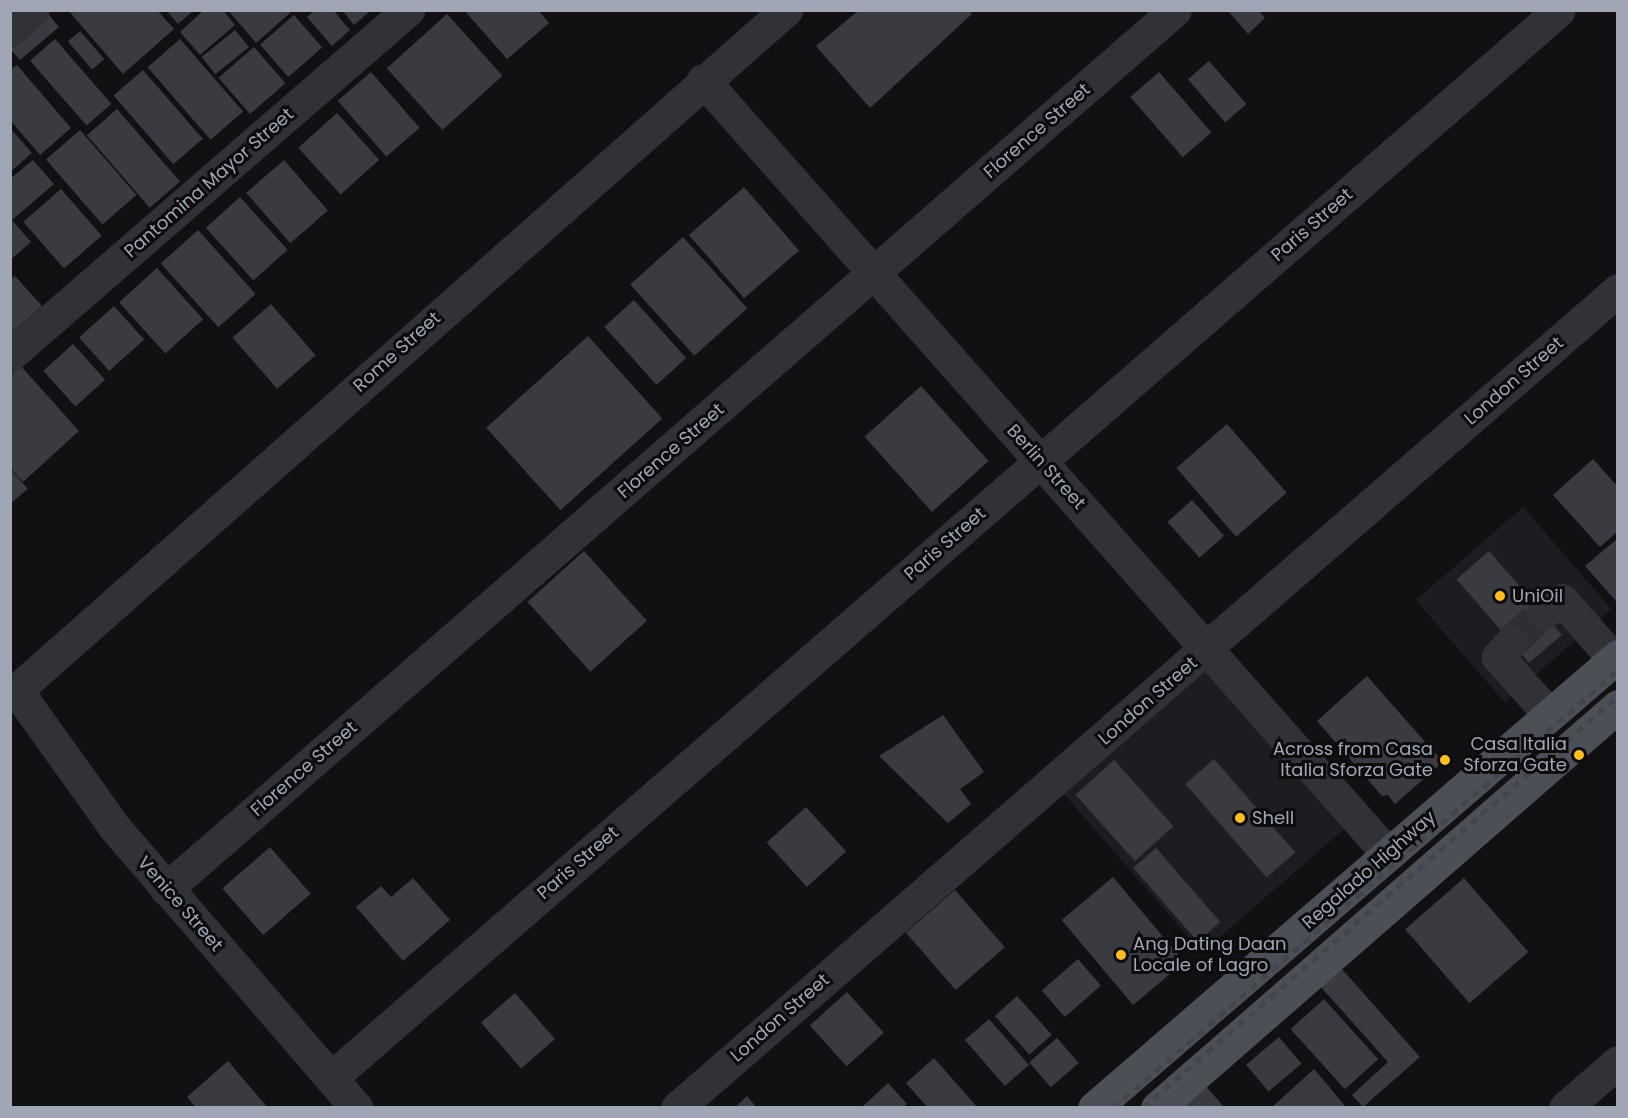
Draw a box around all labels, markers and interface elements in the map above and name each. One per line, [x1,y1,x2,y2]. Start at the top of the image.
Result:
street label: Florence Street [979,79,1095,183]
street label: Pantomina Mayor Street [120,104,298,262]
street label: Paris Street [1267,184,1357,266]
street label: Rome Street [349,307,445,397]
street label: London Street [1460,332,1568,430]
street label: Florence Street [613,399,729,503]
street label: Berlin Street [1002,420,1090,514]
street label: Paris Street [900,503,990,585]
place label: UniOil [1512,585,1563,607]
marker: UniOil [1493,589,1507,603]
street label: London Street [1094,652,1202,750]
street label: Florence Street [246,717,362,821]
place label: Casa Italia Sforza Gate [1463,734,1567,777]
place label: Across from Casa Italia Sforza Gate [1273,739,1433,782]
marker: Casa Italia Sforza Gate [1572,748,1586,762]
marker: Across from Casa Italia Sforza Gate [1438,753,1452,767]
street label: Regalado Highway [1298,806,1440,934]
place label: Shell [1252,807,1294,829]
marker: Shell [1233,811,1247,825]
street label: Paris Street [533,822,623,904]
street label: Venice Street [133,852,227,956]
place label: Ang Dating Daan Locale of Lagro [1133,934,1287,976]
marker: Ang Dating Daan Locale of Lagro [1114,948,1128,962]
street label: London Street [726,969,834,1067]

